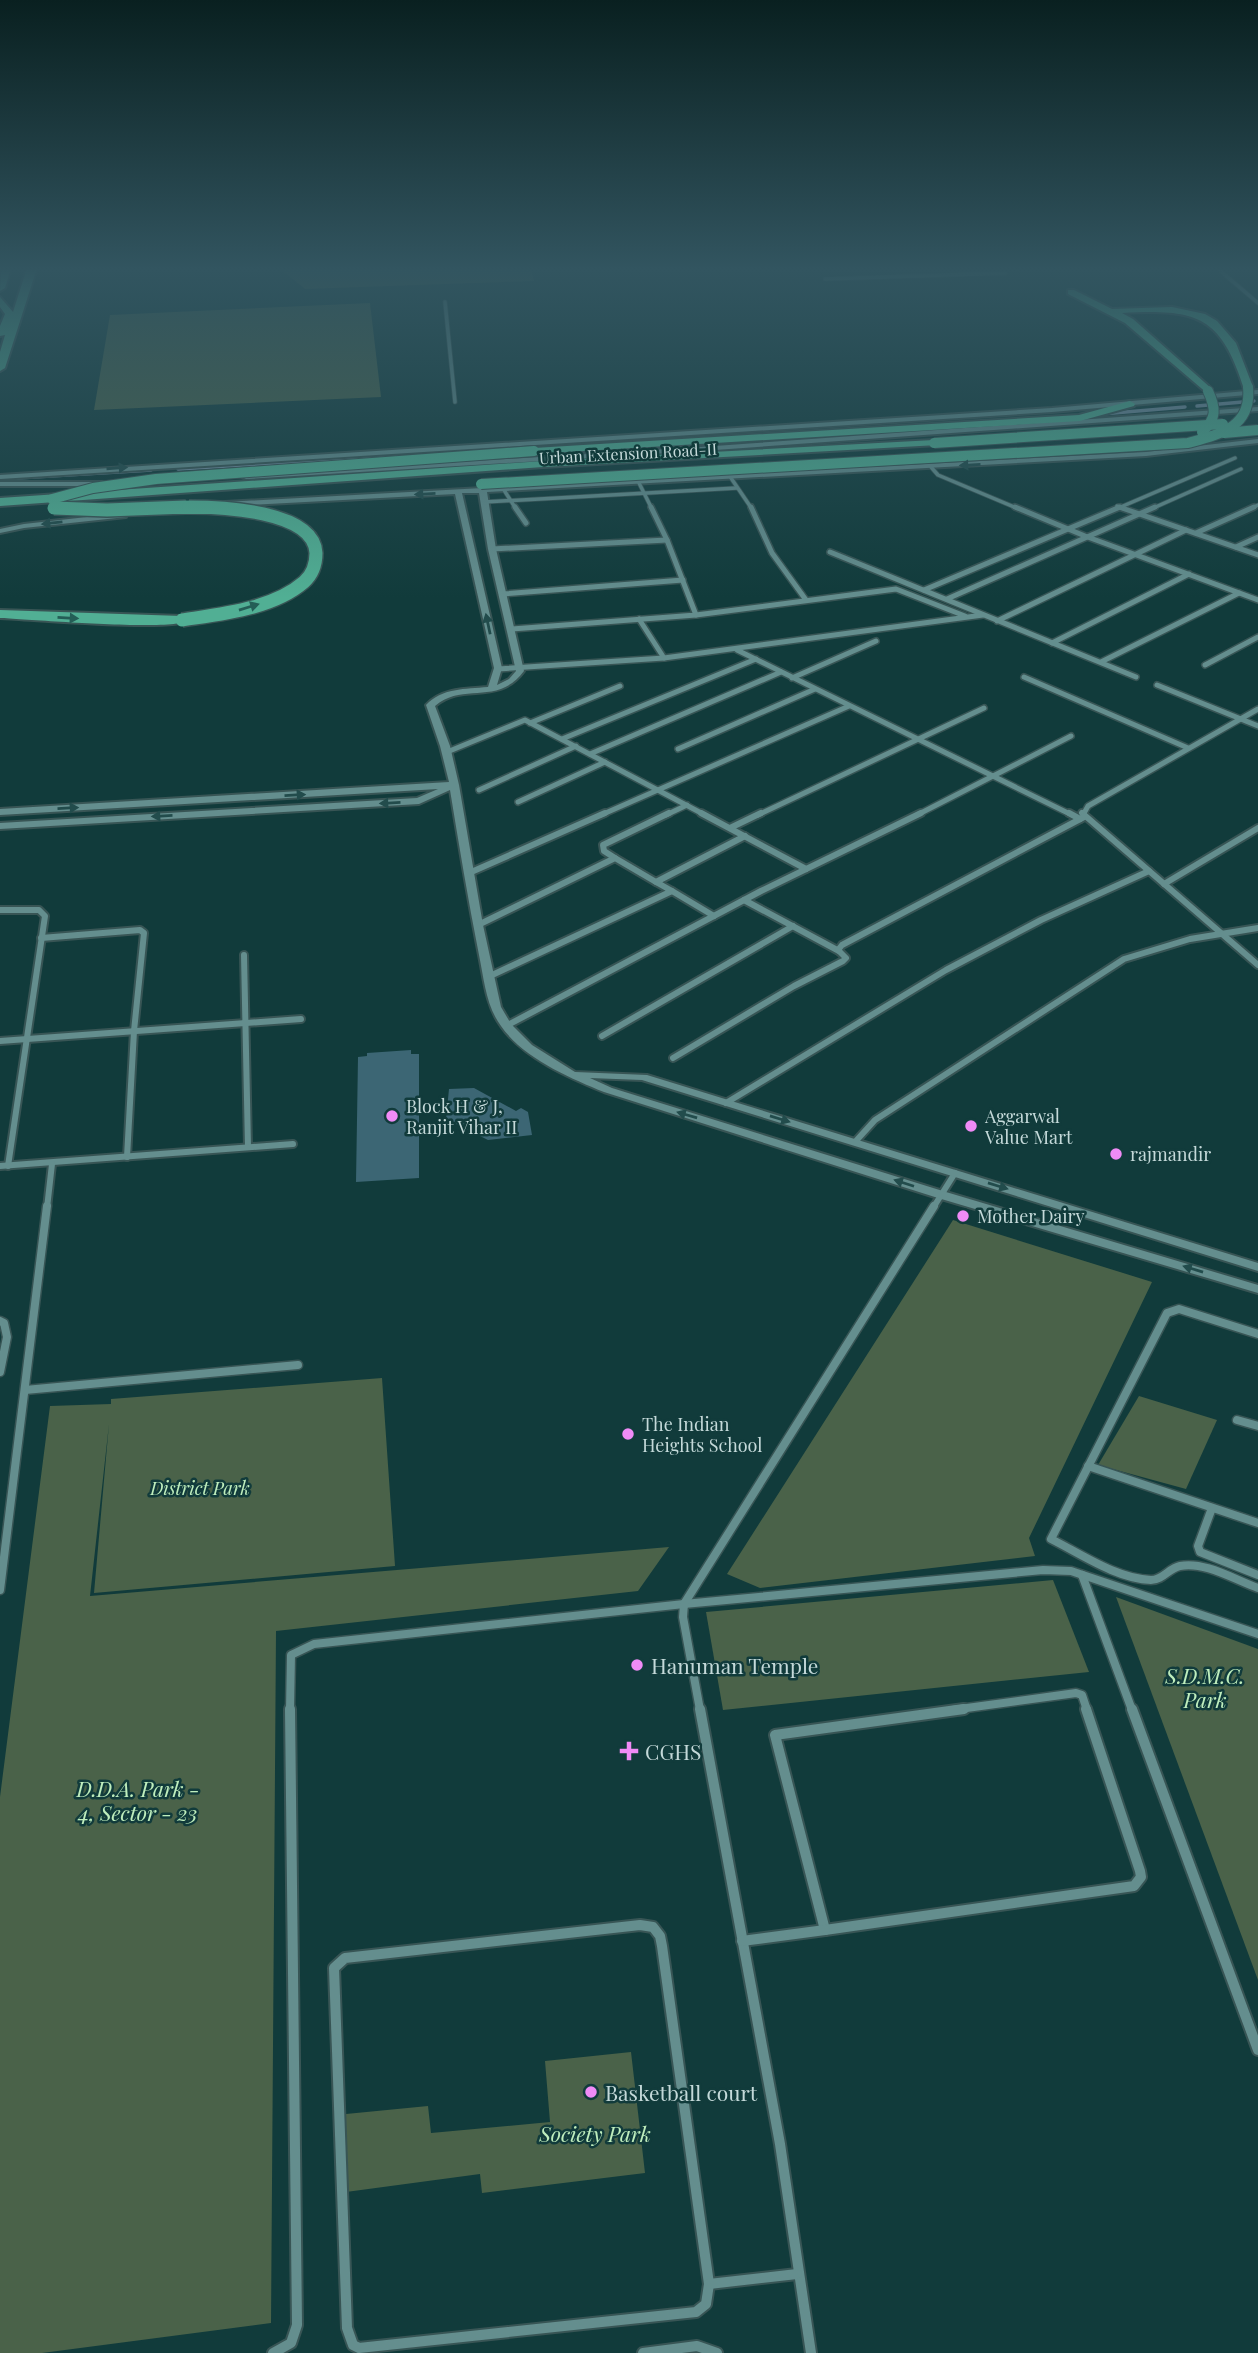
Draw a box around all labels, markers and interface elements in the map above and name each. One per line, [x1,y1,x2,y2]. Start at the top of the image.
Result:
street label: Urban Extension Road-II [538,438,718,468]
one-way arrow [959,459,981,470]
one-way arrow [106,463,128,474]
one-way arrow [414,489,436,500]
one-way arrow [41,517,63,528]
one-way arrow [238,602,259,612]
one-way arrow [57,612,79,623]
one-way arrow [483,613,494,635]
one-way arrow [284,789,306,800]
one-way arrow [378,797,400,808]
one-way arrow [57,802,79,813]
one-way arrow [151,811,173,822]
place label: Block H & J, Ranjit Vihar II [406,1094,517,1139]
place label: Aggarwal Value Mart [984,1104,1073,1149]
marker: Block H & J, Ranjit Vihar II [384,1108,400,1124]
one-way arrow [677,1109,698,1119]
one-way arrow [770,1114,791,1124]
marker: Aggarwal Value Mart [963,1118,979,1134]
place label: rajmandir [1130,1142,1211,1166]
marker: rajmandir [1108,1146,1124,1162]
one-way arrow [894,1177,915,1188]
one-way arrow [987,1182,1008,1192]
place label: Mother Dairy [977,1204,1085,1228]
marker: Mother Dairy [955,1208,971,1224]
one-way arrow [1182,1263,1203,1274]
place label: The Indian Heights School [642,1412,762,1457]
marker: The Indian Heights School [620,1426,636,1442]
park label: District Park [149,1476,250,1500]
place label: Hanuman Temple [651,1651,818,1679]
marker: Hanuman Temple [629,1657,645,1673]
park label: S.D.M.C. Park [1164,1661,1245,1713]
place label: CGHS [645,1737,701,1765]
marker: CGHS [619,1741,639,1761]
park label: D.D.A. Park - 4, Sector - 23 [75,1774,200,1826]
place label: Basketball court [605,2078,758,2106]
marker: Basketball court [583,2084,599,2100]
park label: Society Park [538,2119,651,2147]

